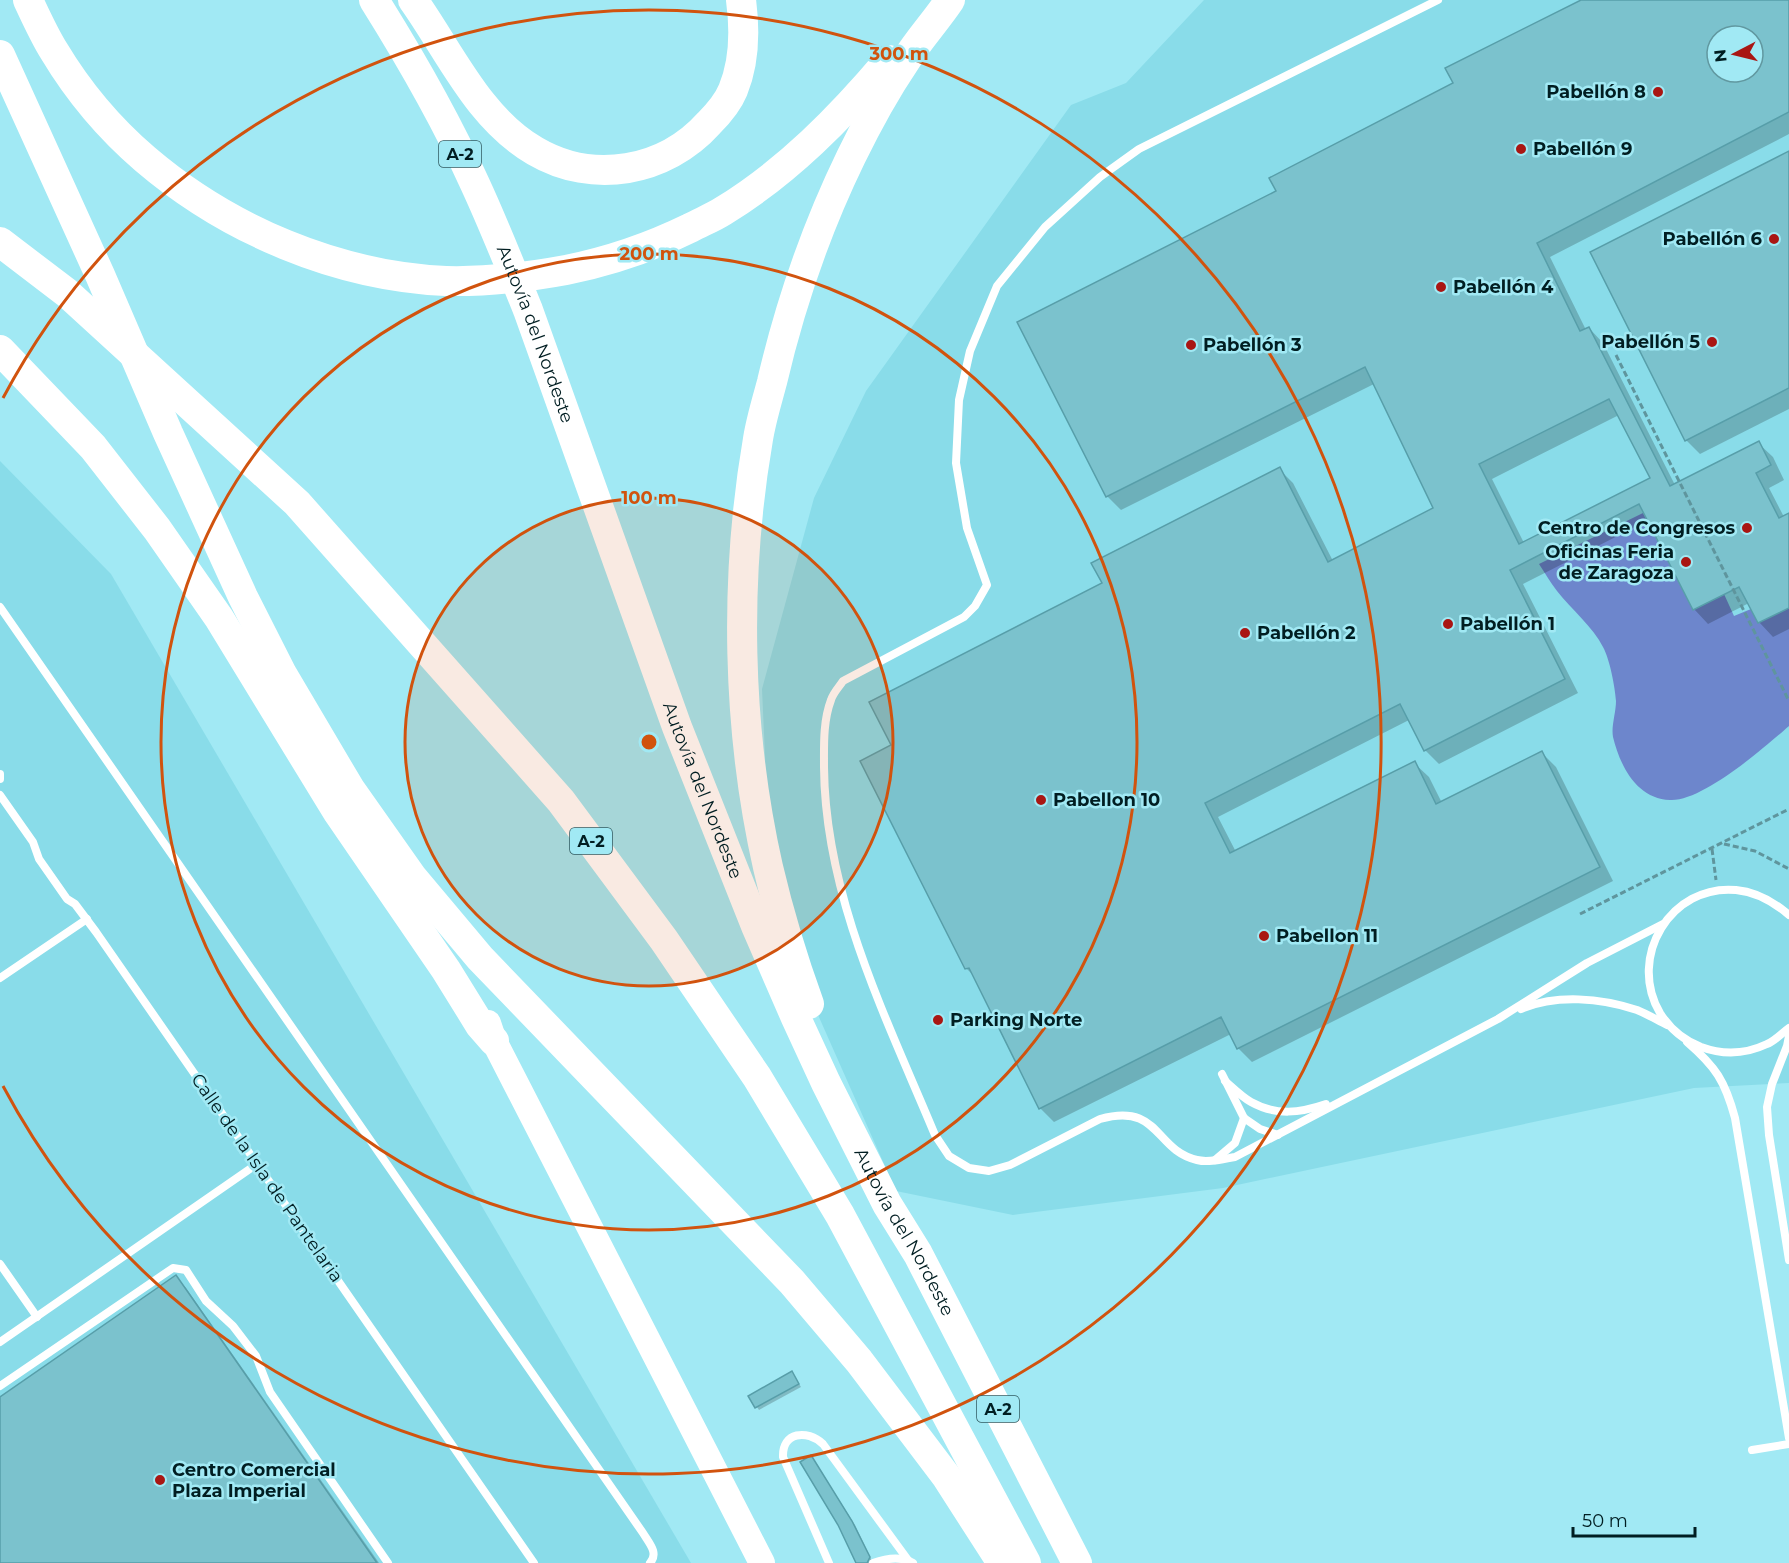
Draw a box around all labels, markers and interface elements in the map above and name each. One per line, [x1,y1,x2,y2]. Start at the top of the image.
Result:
north arrow [1705,24,1765,84]
text: 300 m [868,43,929,65]
text: N [1710,48,1731,63]
place label: Pabellón 8 [1546,81,1646,103]
marker: Pabellón 8 [1651,85,1665,99]
place label: Pabellón 9 [1533,138,1632,160]
road number: A-2 [439,141,481,167]
marker: Pabellón 9 [1514,142,1528,156]
place label: Pabellón 6 [1663,228,1763,250]
marker: Pabellón 6 [1767,232,1781,246]
street label: Autovía del Nordeste [492,242,579,426]
text: 200 m [619,243,679,265]
place label: Pabellón 4 [1453,276,1554,298]
marker: Pabellón 4 [1434,280,1448,294]
place label: Pabellón 5 [1601,331,1700,353]
place label: Pabellón 3 [1203,334,1302,356]
marker: Pabellón 5 [1705,335,1719,349]
marker: Pabellón 3 [1184,338,1198,352]
text: 100 m [621,487,677,509]
place label: Centro de Congresos [1538,517,1735,539]
marker: Centro de Congresos [1740,521,1754,535]
place label: Oficinas Feria de Zaragoza [1545,541,1674,584]
marker: Oficinas Feria de Zaragoza [1679,555,1693,569]
place label: Pabellón 1 [1460,613,1555,635]
marker: Pabellón 1 [1441,617,1455,631]
place label: Pabellón 2 [1257,622,1356,644]
marker: Pabellón 2 [1238,626,1252,640]
street label: Autovía del Nordeste [658,699,747,882]
centre of rings [639,732,659,752]
place label: Pabellon 10 [1053,789,1160,811]
marker: Pabellon 10 [1034,793,1048,807]
road number: A-2 [570,828,612,854]
place label: Pabellon 11 [1276,925,1378,947]
marker: Pabellon 11 [1257,929,1271,943]
place label: Parking Norte [950,1009,1082,1031]
marker: Parking Norte [931,1013,945,1027]
street label: Calle de la Isla de Pantelaria [186,1069,348,1287]
street label: Autovía del Nordeste [850,1144,959,1320]
road number: A-2 [977,1396,1019,1422]
place label: Centro Comercial Plaza Imperial [172,1459,336,1502]
marker: Centro Comercial Plaza Imperial [153,1473,167,1487]
scale bar [1573,1500,1694,1538]
text: 50 m [1582,1510,1628,1532]

